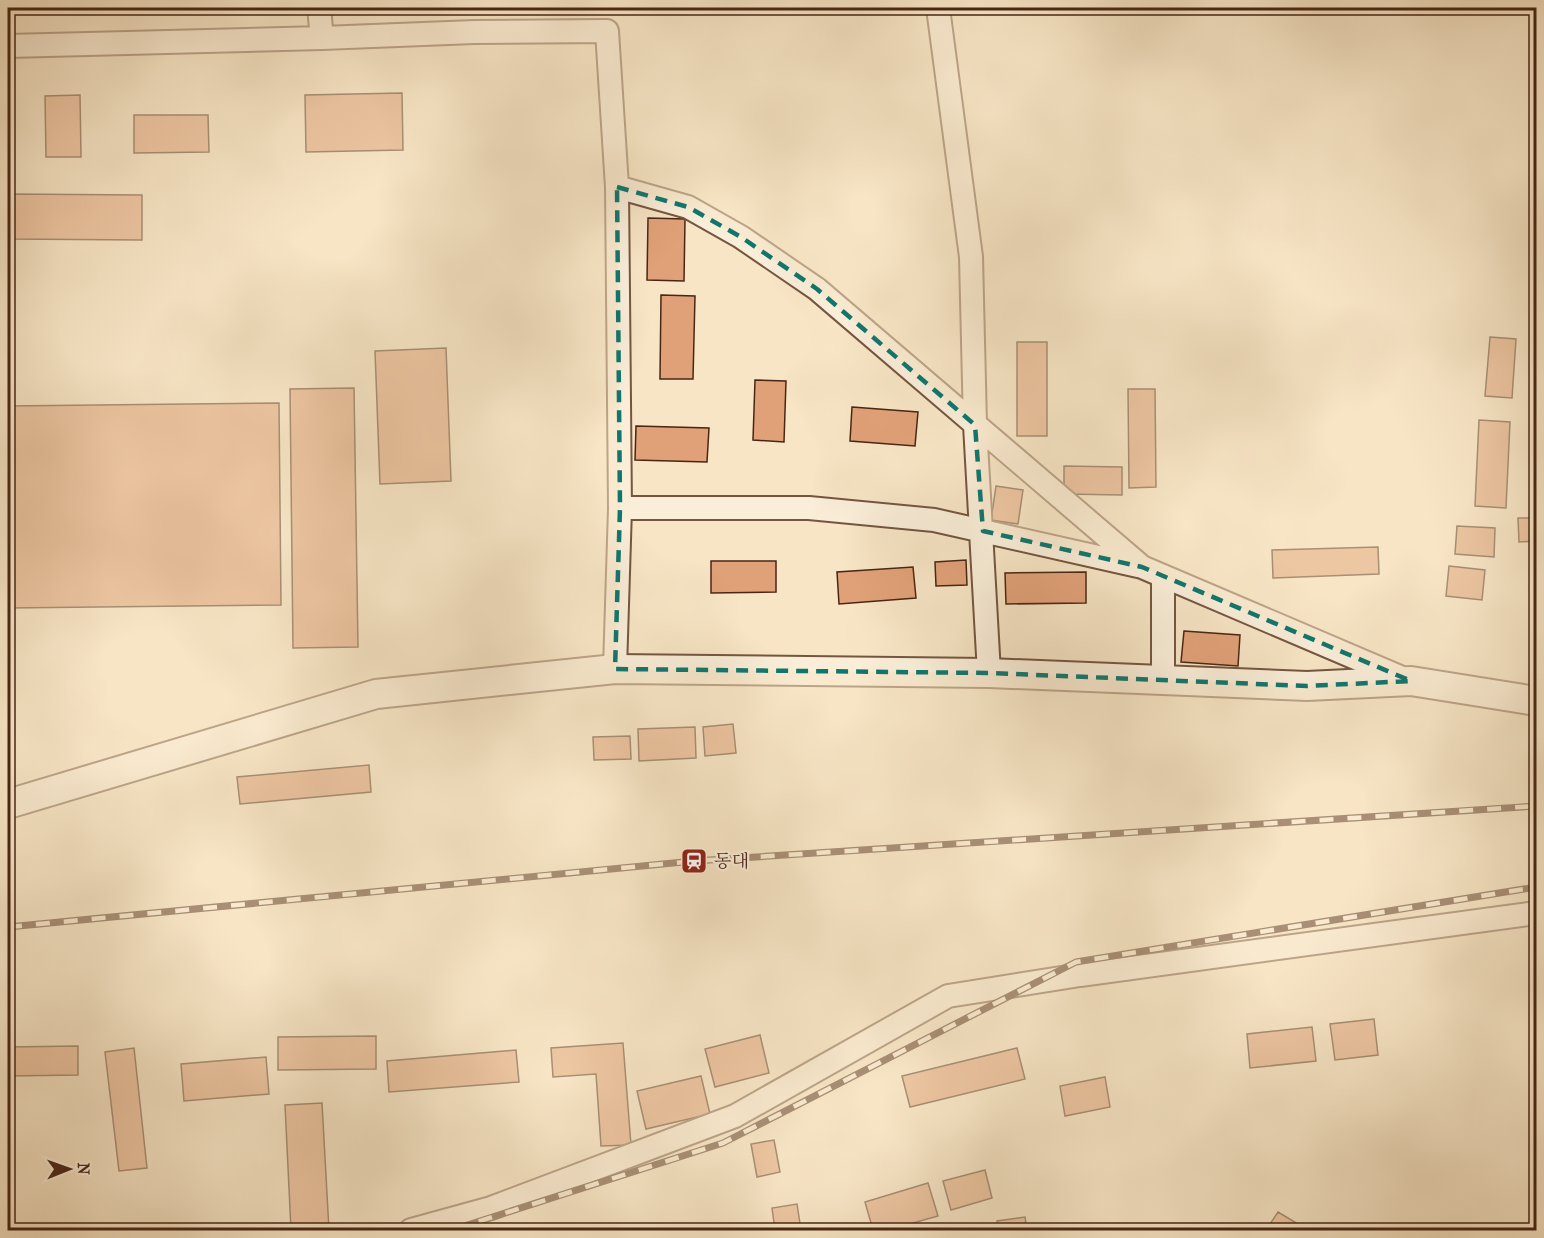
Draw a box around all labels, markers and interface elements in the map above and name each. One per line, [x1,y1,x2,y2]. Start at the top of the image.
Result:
station icon: 동대 [679,846,709,876]
place label: 동대 [714,851,749,872]
north arrow [39,1139,99,1199]
text: N [74,1163,93,1176]

